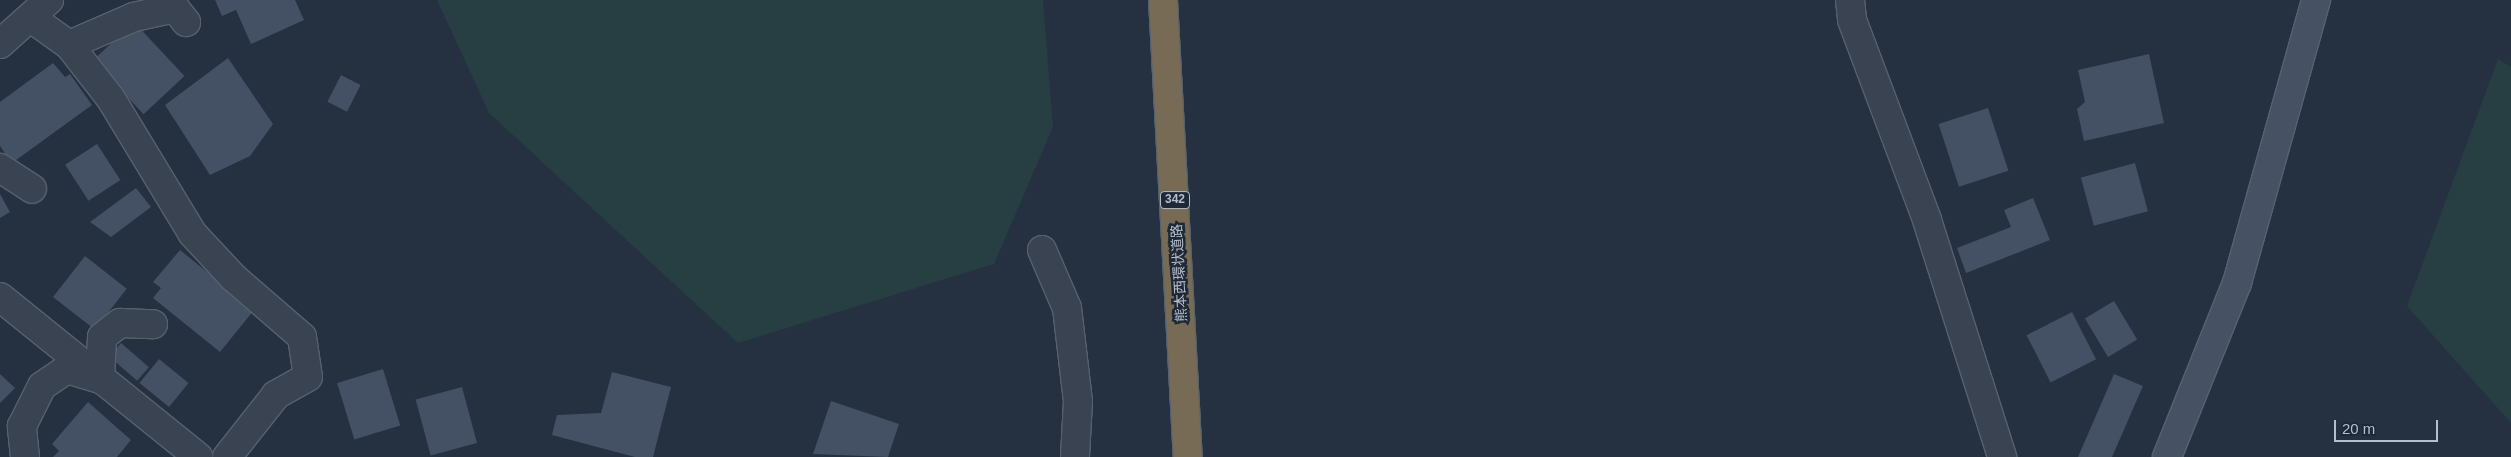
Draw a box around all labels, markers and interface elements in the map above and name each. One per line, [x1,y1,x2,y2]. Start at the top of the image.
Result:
road number: 342 [1159,190,1191,210]
street label: 熊本西環状道路 [1168,224,1190,322]
scale bar [2336,410,2440,442]
text: 20 m [2342,420,2375,437]

